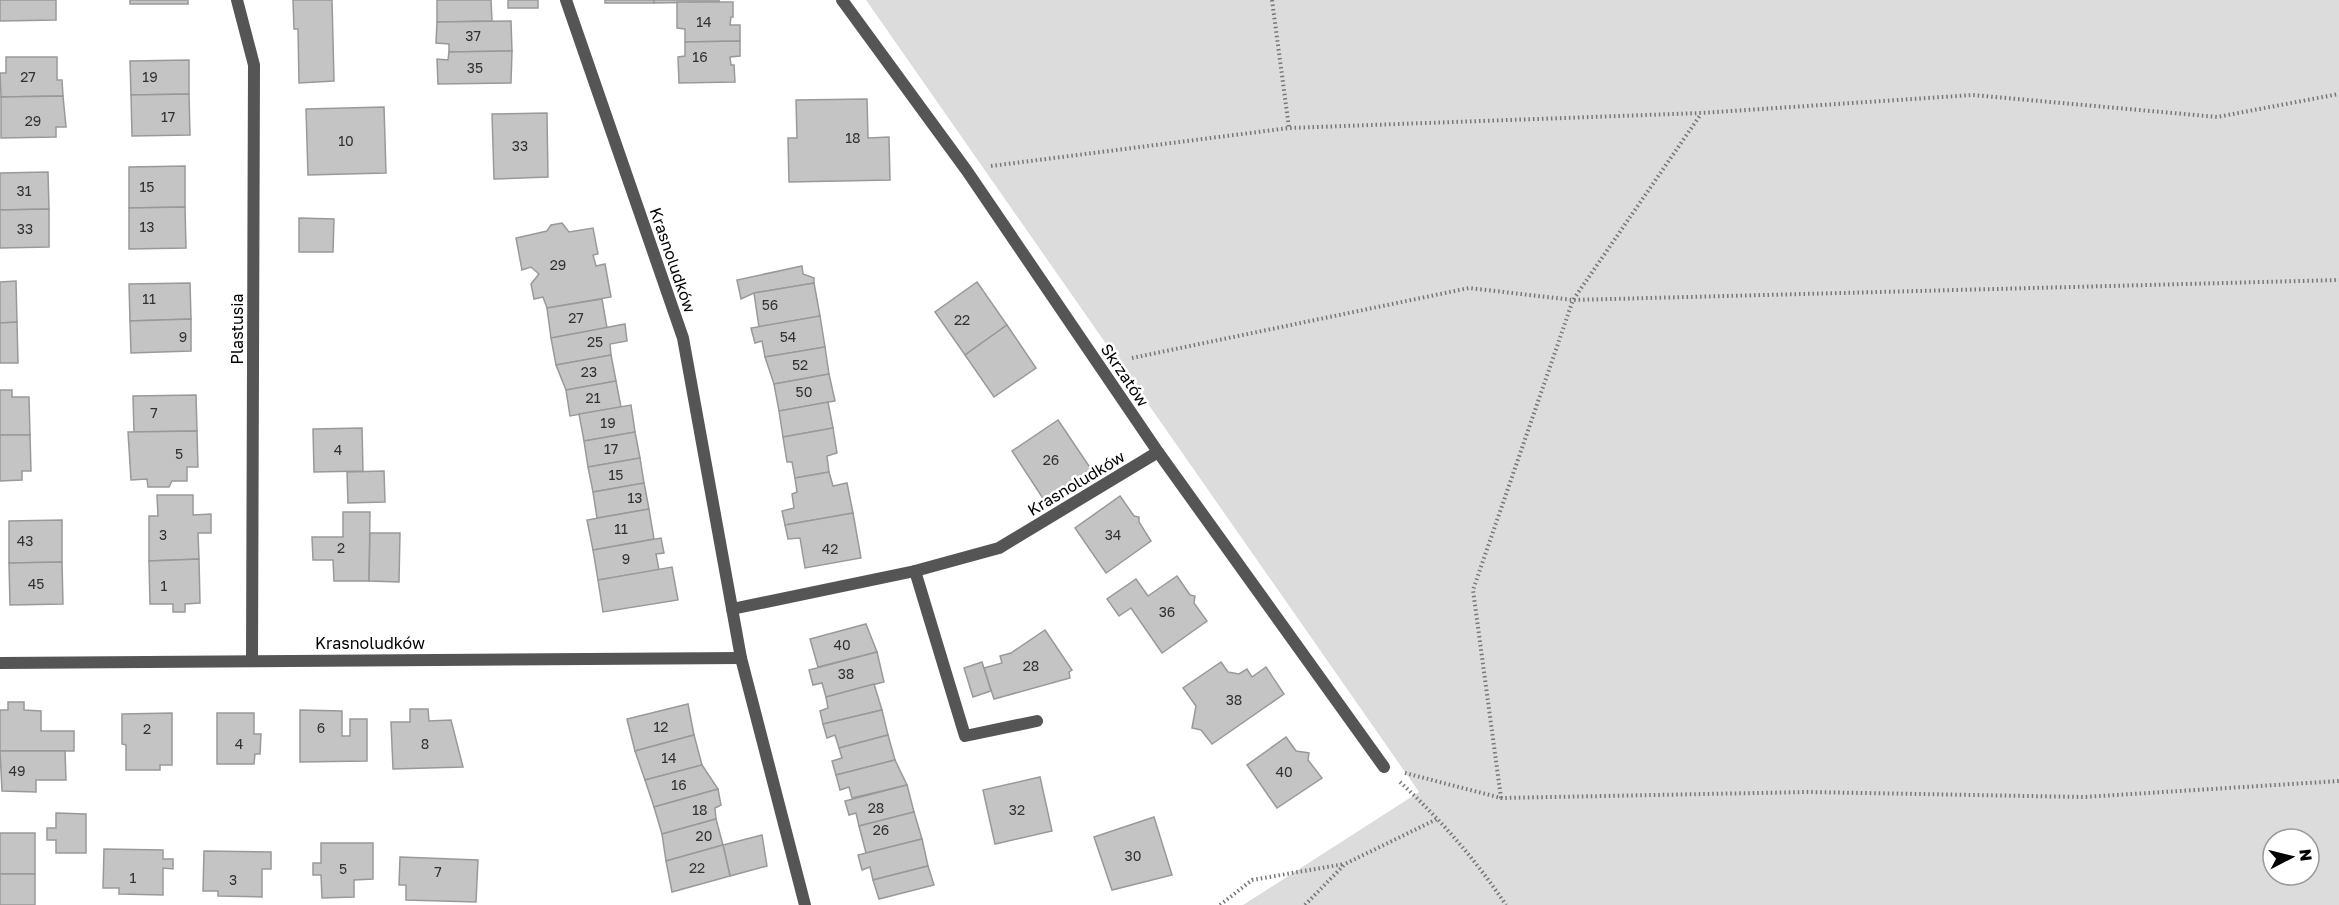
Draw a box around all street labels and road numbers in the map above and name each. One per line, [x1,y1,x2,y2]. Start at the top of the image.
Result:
street label: Krasnoludków [646,205,700,315]
street label: Plastusia [227,293,247,365]
street label: Skrzatów [1097,340,1153,410]
street label: Krasnoludków [1024,446,1128,520]
street label: Krasnoludków [315,633,425,653]

